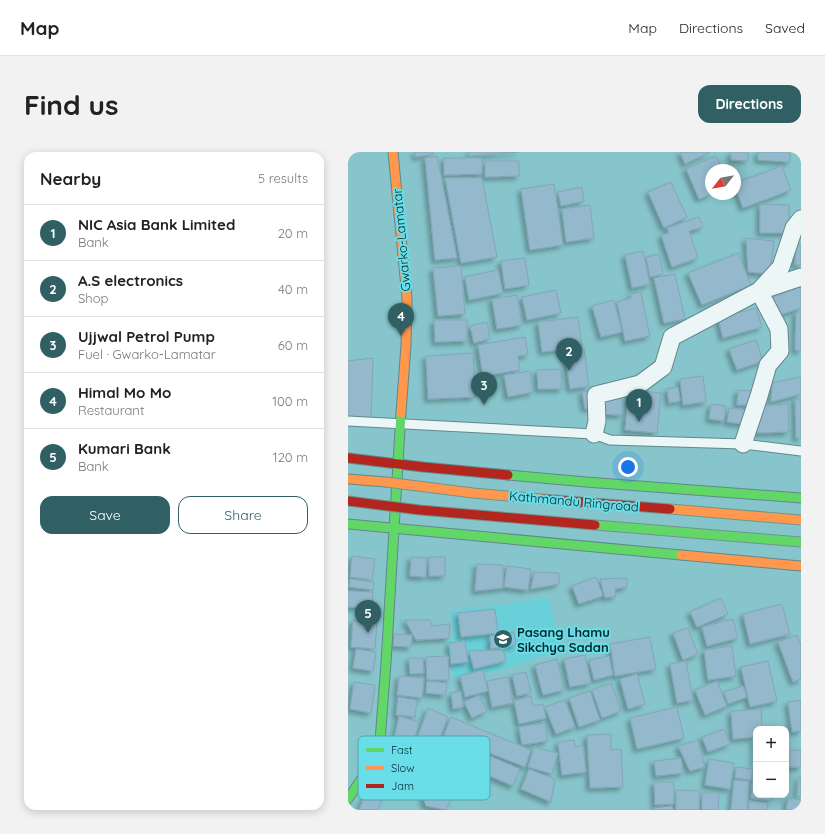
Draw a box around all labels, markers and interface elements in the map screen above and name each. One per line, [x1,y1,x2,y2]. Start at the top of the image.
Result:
text: Map [20,16,59,40]
text: Map [628,19,657,37]
text: Directions [679,19,743,37]
text: Saved [765,19,805,37]
button: Directions [698,85,801,123]
text: Find us [24,87,118,122]
north arrow [705,164,741,200]
text: Nearby [40,168,101,189]
text: 5 results [258,170,308,186]
street label: Gwarko-Lamatar [389,188,413,292]
text: NIC Asia Bank Limited [78,215,235,234]
text: 1 [50,225,56,241]
text: 20 m [278,225,308,241]
text: Bank [78,234,109,250]
text: A.S electronics [78,271,183,290]
text: 2 [49,281,57,297]
text: 40 m [278,281,308,297]
text: Shop [78,290,108,306]
pin: 4 [388,303,414,336]
text: Ujjwal Petrol Pump [78,327,215,346]
text: 3 [50,337,56,353]
text: 60 m [278,337,308,353]
pin: 2 [556,338,582,371]
text: Fuel · Gwarko-Lamatar [78,346,216,362]
pin: 3 [471,372,497,405]
text: Himal Mo Mo [78,383,171,402]
pin: 1 [626,389,652,422]
text: 4 [49,393,57,409]
text: 100 m [272,393,308,409]
text: Restaurant [78,402,144,418]
text: Kumari Bank [78,439,171,458]
text: 5 [49,449,57,465]
text: 120 m [273,449,308,465]
your location [618,457,638,477]
text: Bank [78,458,109,474]
street label: Kathmandu Ringroad [508,487,640,515]
button: Save [40,496,170,534]
button: Share [178,496,308,534]
pin: 5 [355,600,381,633]
place label: Pasang Lhamu Sikchya Sadan [517,624,610,655]
school or university icon: Pasang Lhamu Sikchya Sadan [492,628,514,650]
map controls [753,726,789,798]
button: + [753,726,789,762]
legend [358,736,490,800]
text: Fast [391,743,413,757]
text: Slow [391,761,415,775]
button: − [753,762,789,798]
text: Jam [391,779,414,793]

